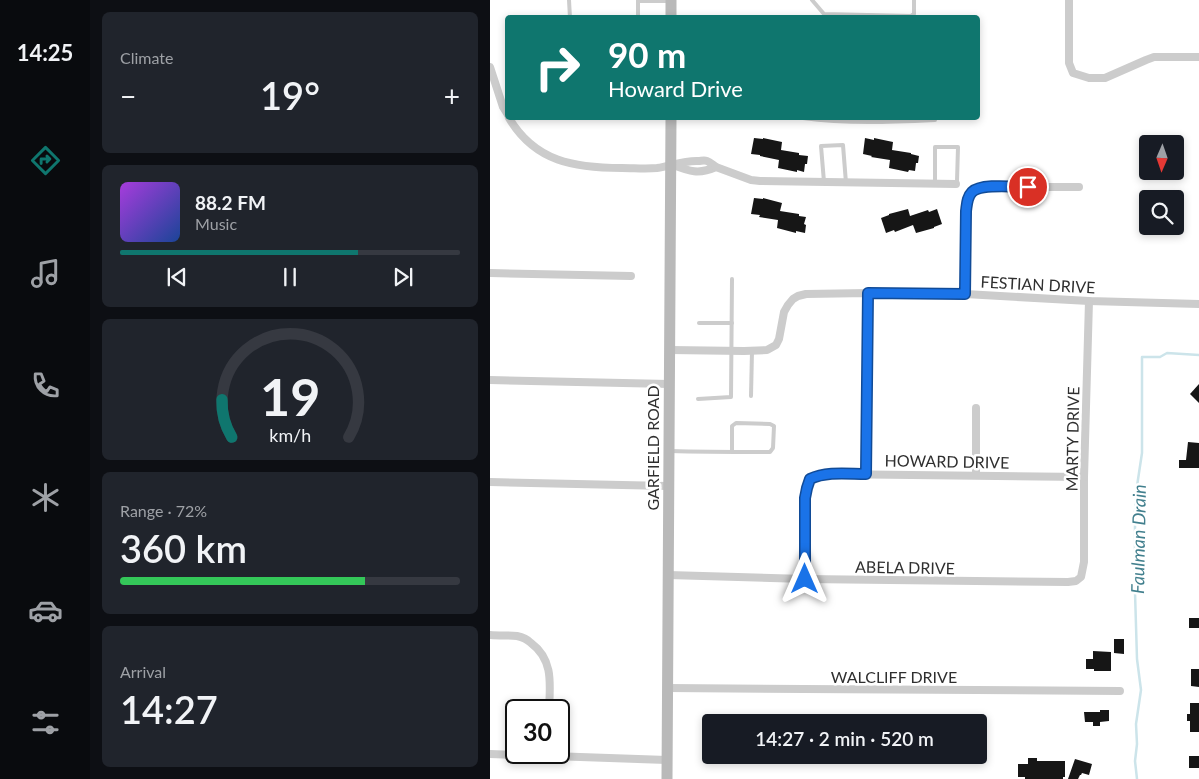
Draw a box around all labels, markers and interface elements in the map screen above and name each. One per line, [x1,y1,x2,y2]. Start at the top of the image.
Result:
text: 90 m [608,33,686,75]
icon: right [525,35,590,100]
text: 14:25 [17,39,73,66]
text: Climate [120,48,173,67]
text: 19° [260,72,320,118]
text: Howard Drive [608,75,743,102]
text: − [120,79,136,113]
text: + [444,79,460,113]
north arrow [1139,135,1184,180]
map controls [1139,135,1184,235]
icon: directions [28,143,63,178]
pin [1007,166,1049,208]
icon: arrive [1014,173,1042,201]
button: search [1139,190,1184,235]
text: 88.2 FM [195,191,266,214]
text: Music [195,214,237,233]
icon: music [28,256,63,291]
icon: previous [163,263,191,291]
icon: pause [276,263,304,291]
icon: next [389,263,417,291]
street label: FESTIAN DRIVE [980,272,1096,296]
text: 19 [260,365,320,427]
icon: phone [28,368,63,403]
street label: GARFIELD ROAD [643,385,662,511]
street label: MARTY DRIVE [1062,386,1082,492]
text: km/h [269,424,311,446]
street label: HOWARD DRIVE [885,450,1009,472]
icon: climate [28,480,63,515]
water label: Faulman Drain [1126,484,1150,594]
text: Range · 72% [120,501,207,520]
text: 360 km [120,525,247,571]
position arrow [778,552,830,604]
street label: ABELA DRIVE [855,557,955,577]
icon: car [28,593,63,628]
text: Arrival [120,662,166,681]
street label: WALCLIFF DRIVE [831,667,957,686]
text: 14:27 [120,686,218,732]
speed limit sign: 30 [505,699,570,764]
icon: filters [28,705,63,740]
text: 14:27 · 2 min · 520 m [755,727,934,750]

